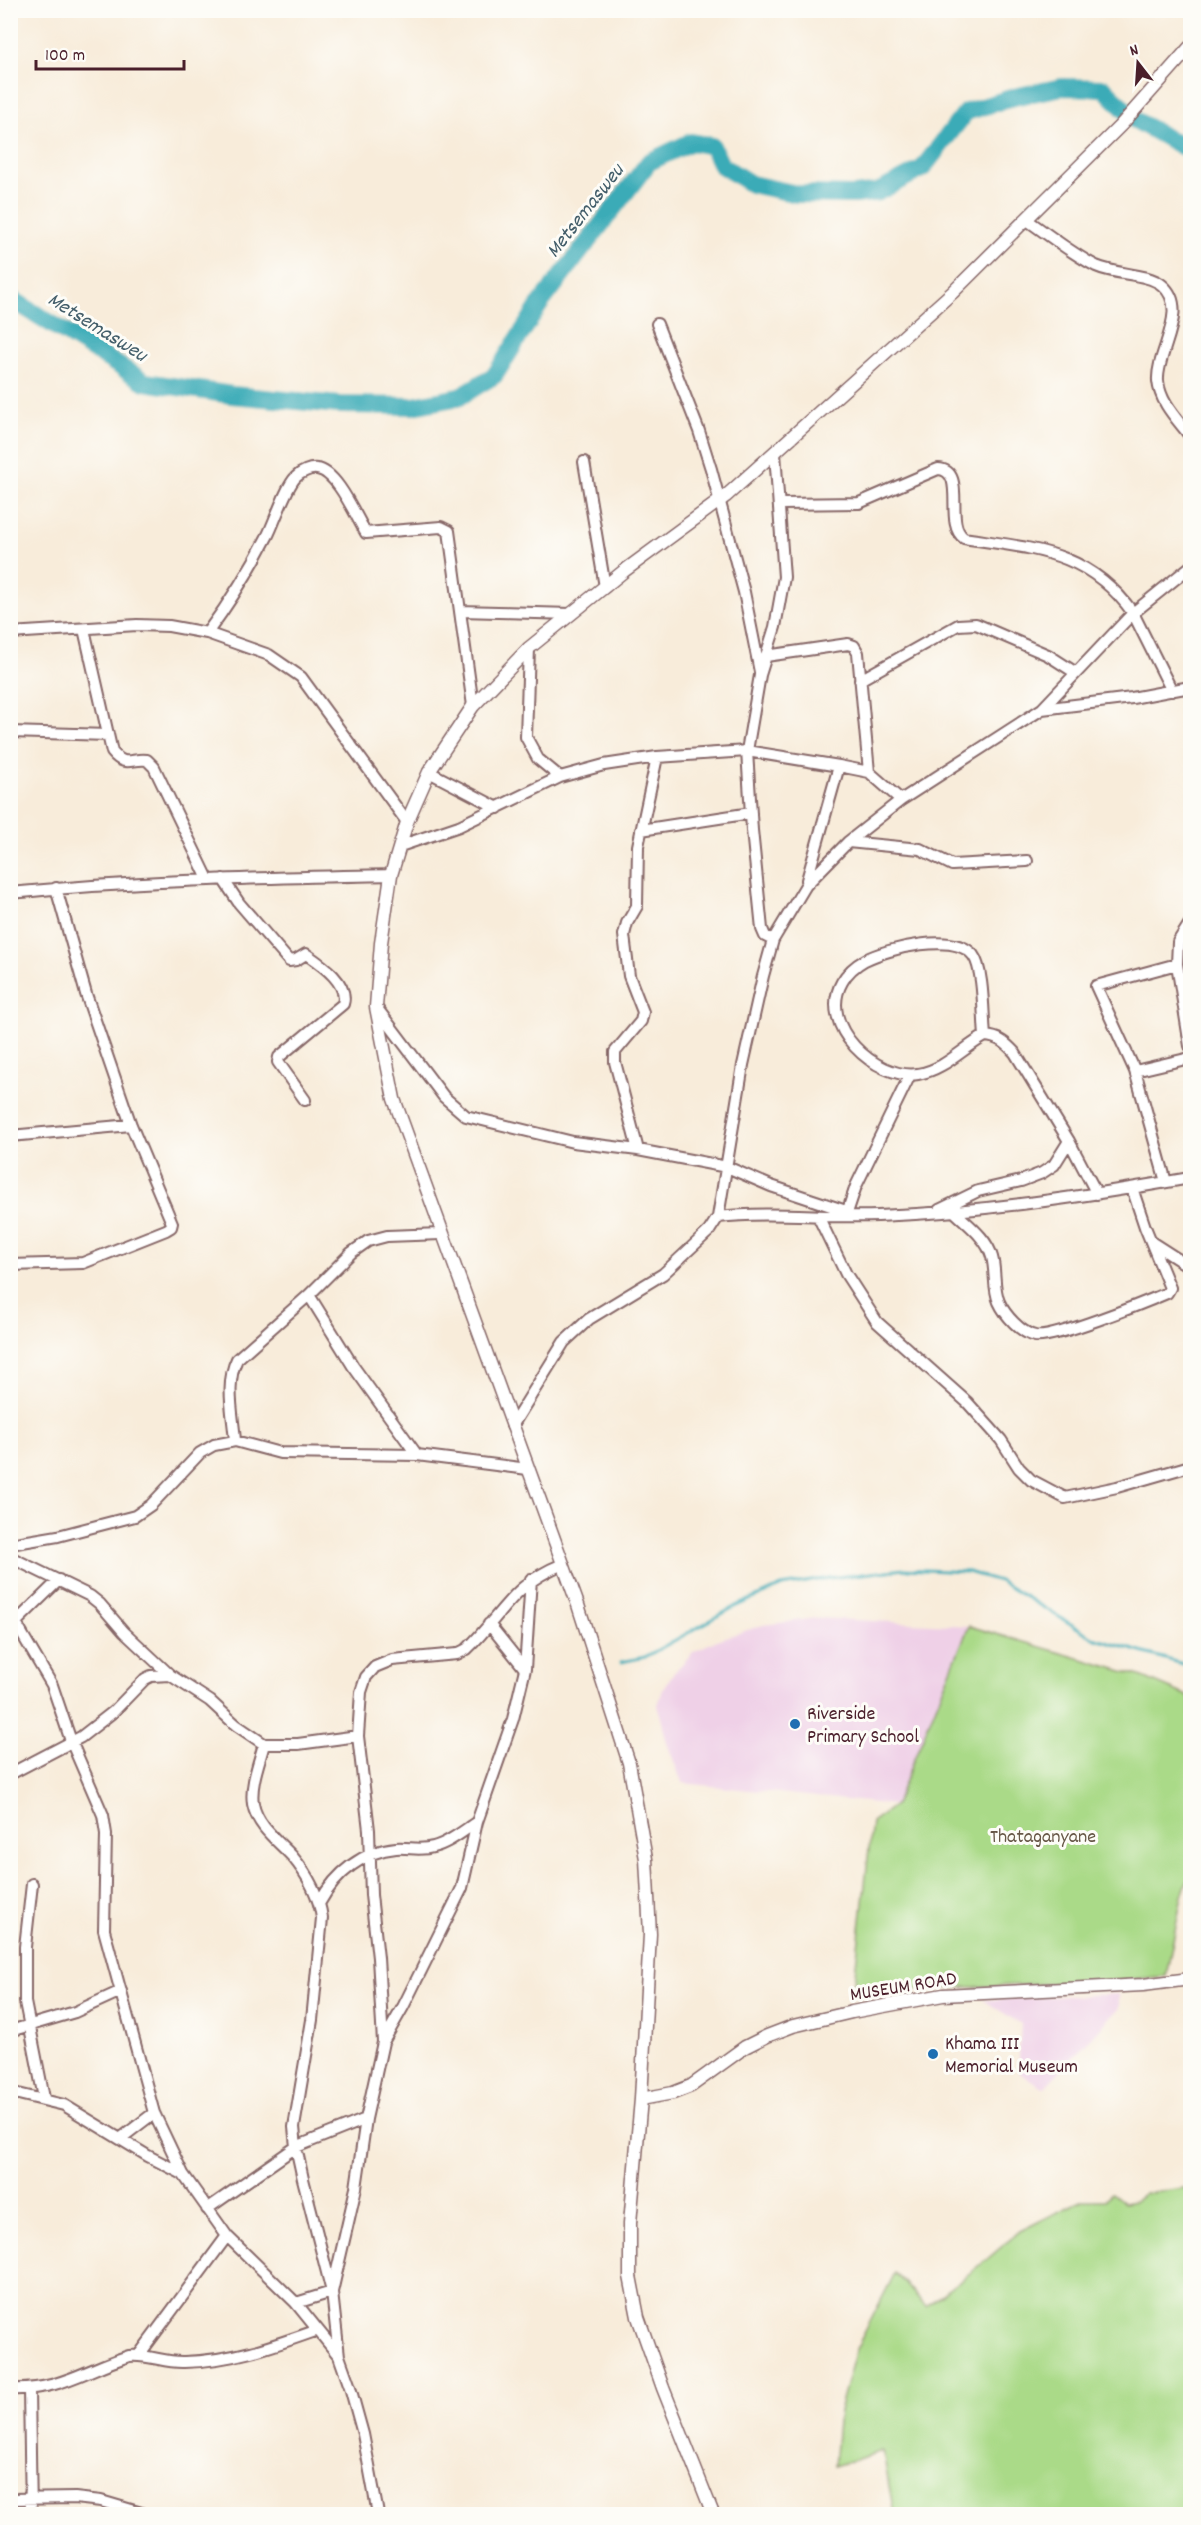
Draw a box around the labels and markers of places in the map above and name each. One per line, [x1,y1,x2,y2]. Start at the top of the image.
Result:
place label: Riverside Primary School [807,1701,919,1752]
marker: Riverside Primary School [788,1717,802,1731]
place label: Khama III Memorial Museum [945,2031,1078,2082]
marker: Khama III Memorial Museum [926,2047,940,2061]

